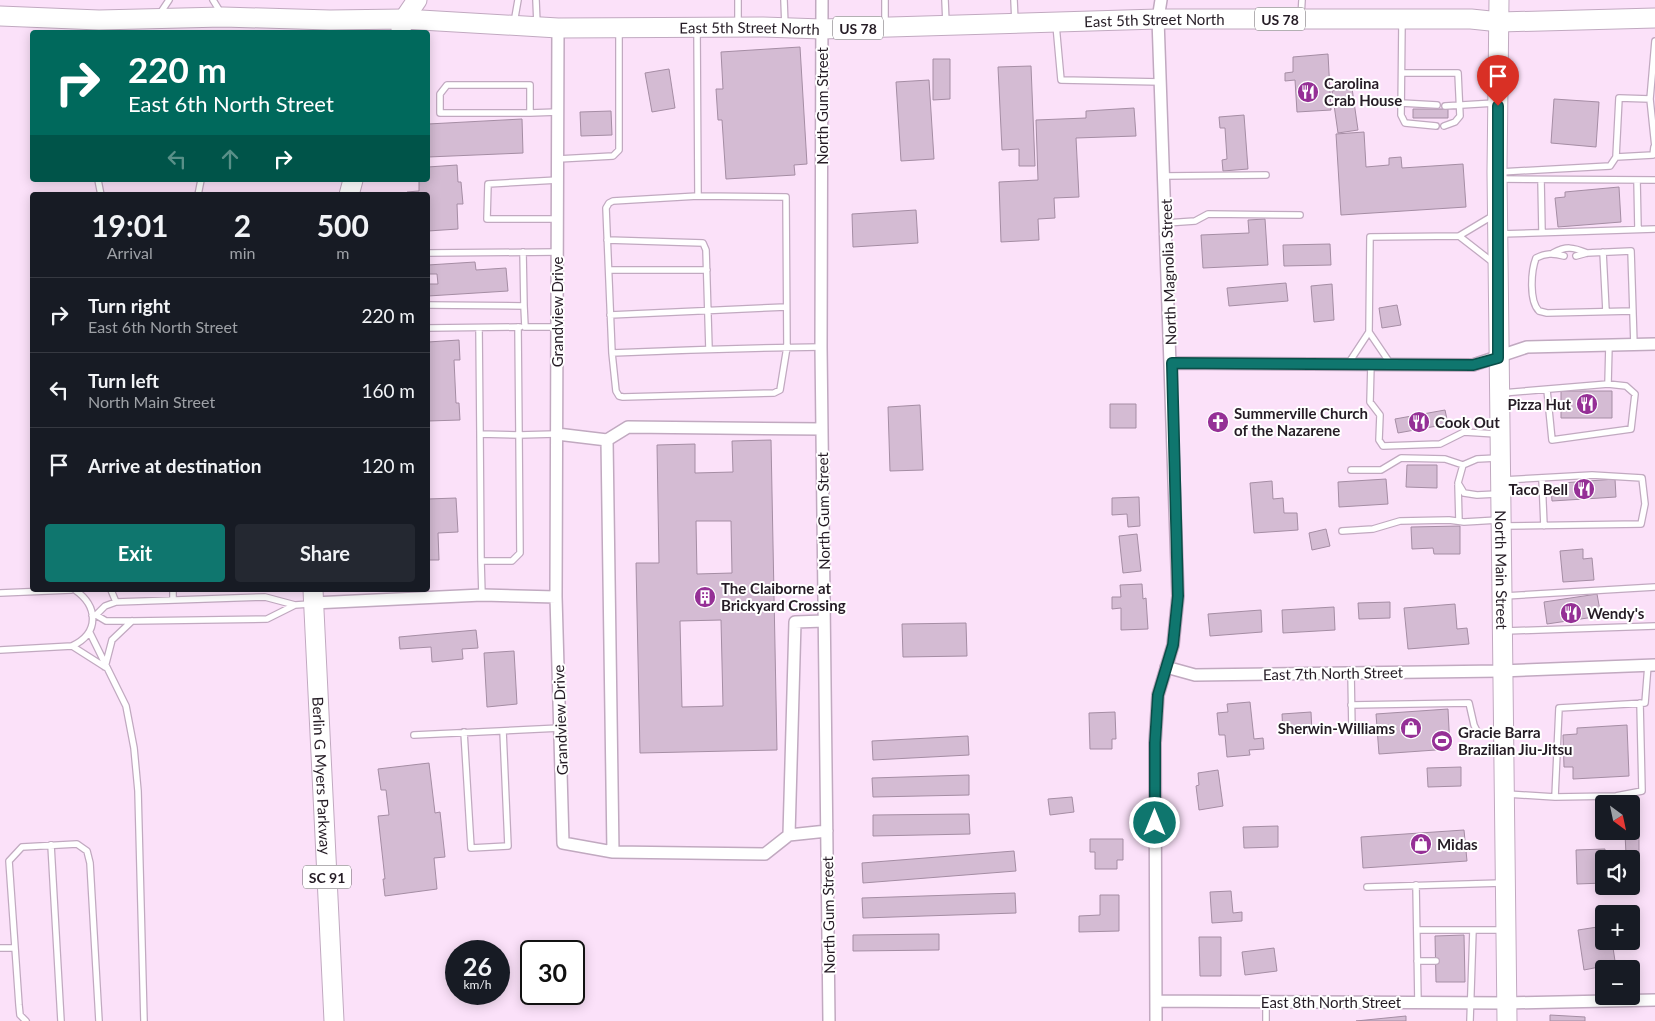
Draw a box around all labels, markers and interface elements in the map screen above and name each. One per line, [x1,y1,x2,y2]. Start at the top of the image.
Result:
road number: US 78 [1255,8,1305,30]
street label: East 5th Street North [1084,10,1225,30]
road number: US 78 [833,16,883,40]
street label: East 5th Street North [679,18,820,38]
street label: North Gum Street [813,47,831,165]
text: 220 m [128,48,227,90]
icon: right [45,50,110,115]
pin [1477,55,1519,106]
icon: arrive [1484,62,1512,90]
place label: Carolina Crab House [1324,74,1402,109]
restaurant icon: Carolina Crab House [1296,80,1320,104]
text: East 6th North Street [128,90,334,117]
icon: left [163,145,191,173]
icon: ahead [216,145,244,173]
icon: right [269,145,297,173]
street label: North Magnolia Street [1156,198,1180,346]
text: 19:01 [91,207,168,243]
text: 2 [234,207,251,243]
text: 500 [317,207,369,243]
text: Arrival [107,243,153,262]
text: min [230,243,256,262]
text: m [336,243,349,262]
street label: Grandview Drive [548,257,566,367]
text: Turn right [88,294,170,317]
icon: right [45,301,73,329]
text: 220 m [361,304,415,327]
text: East 6th North Street [88,317,238,336]
text: Turn left [88,369,159,392]
icon: left [45,376,73,404]
text: 160 m [361,379,415,402]
text: North Main Street [88,392,215,411]
restaurant icon: Pizza Hut [1575,392,1599,416]
place label: Pizza Hut [1507,395,1571,413]
place label: Summerville Church of the Nazarene [1234,404,1368,439]
church icon: Summerville Church of the Nazarene [1206,410,1230,434]
restaurant icon: Cook Out [1407,410,1431,434]
place label: Cook Out [1435,413,1500,431]
icon: arrive [45,451,73,479]
street label: North Gum Street [813,451,833,570]
text: Arrive at destination [88,454,261,477]
text: 120 m [361,454,415,477]
restaurant icon: Taco Bell [1572,477,1596,501]
place label: Taco Bell [1508,480,1568,498]
street label: North Main Street [1492,510,1511,630]
button: Exit [45,524,225,582]
button: Share [235,524,415,582]
place label: The Claiborne at Brickyard Crossing [721,579,846,614]
building icon: The Claiborne at Brickyard Crossing [693,585,717,609]
restaurant icon: Wendy's [1559,601,1583,625]
place label: Wendy's [1587,604,1645,622]
street label: East 7th North Street [1263,663,1404,683]
street label: Grandview Drive [549,664,571,776]
street label: Berlin G Myers Parkway [309,696,335,855]
shop icon: Sherwin-Williams [1399,716,1423,740]
place label: Sherwin-Williams [1278,719,1395,737]
place label: Gracie Barra Brazilian Jiu-Jitsu [1458,723,1573,758]
sports icon: Gracie Barra Brazilian Jiu-Jitsu [1430,729,1454,753]
north arrow [1595,795,1640,840]
map controls [1595,795,1640,1005]
position arrow [1128,796,1180,848]
shop icon: Midas [1409,832,1433,856]
place label: Midas [1437,835,1478,853]
button: sound [1595,850,1640,895]
street label: North Gum Street [818,855,838,974]
road number: SC 91 [303,866,351,889]
button: + [1595,905,1640,950]
speed limit sign: 30 [520,940,585,1005]
text: 26 [463,951,492,981]
button: − [1595,960,1640,1005]
text: km/h [463,977,492,992]
street label: East 8th North Street [1261,993,1402,1011]

